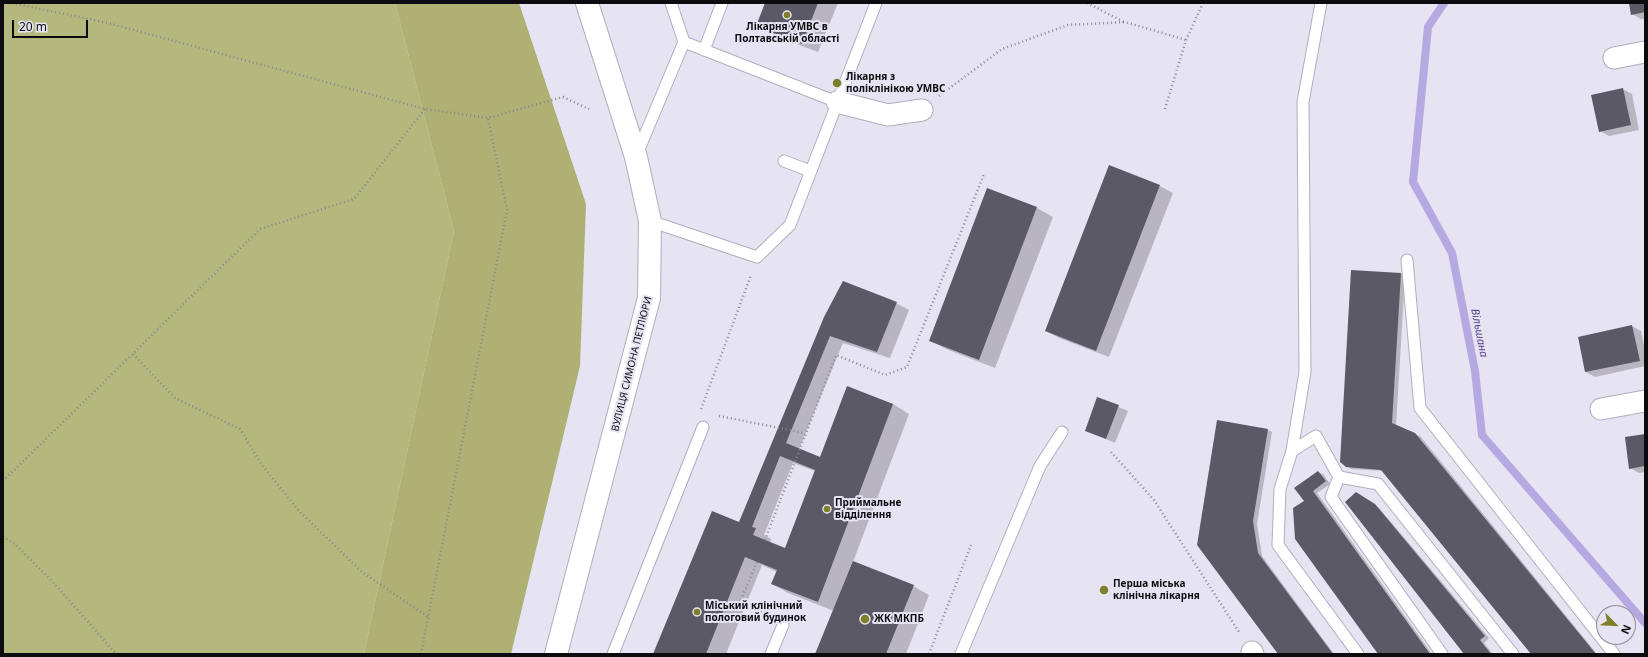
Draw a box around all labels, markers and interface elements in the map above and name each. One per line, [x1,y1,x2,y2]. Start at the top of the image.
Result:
marker: Лікарня УМВС в Полтавській області [782,10,792,20]
scale bar [14,12,90,38]
text: 20 m [19,18,47,35]
place label: Лікарня УМВС в Полтавській області [735,21,839,44]
place label: Лікарня з поліклінікою УМВС [846,71,945,94]
marker: Лікарня з поліклінікою УМВС [831,77,843,89]
street label: ВУЛИЦЯ СИМОНА ПЕТЛЮРИ [609,295,655,433]
water label: Вільшана [1468,308,1490,358]
place label: Приймальне відділення [835,497,901,520]
marker: Приймальне відділення [822,504,832,514]
place label: Перша міська клінічна лікарня [1113,578,1200,602]
marker: Перша міська клінічна лікарня [1098,584,1110,596]
place label: Міський клінічний пологовий будинок [705,600,806,624]
north arrow [1596,605,1636,645]
marker: Міський клінічний пологовий будинок [692,607,702,617]
marker: ЖК МКПБ [859,613,871,625]
place label: ЖК МКПБ [874,613,924,625]
text: N [1618,623,1635,637]

